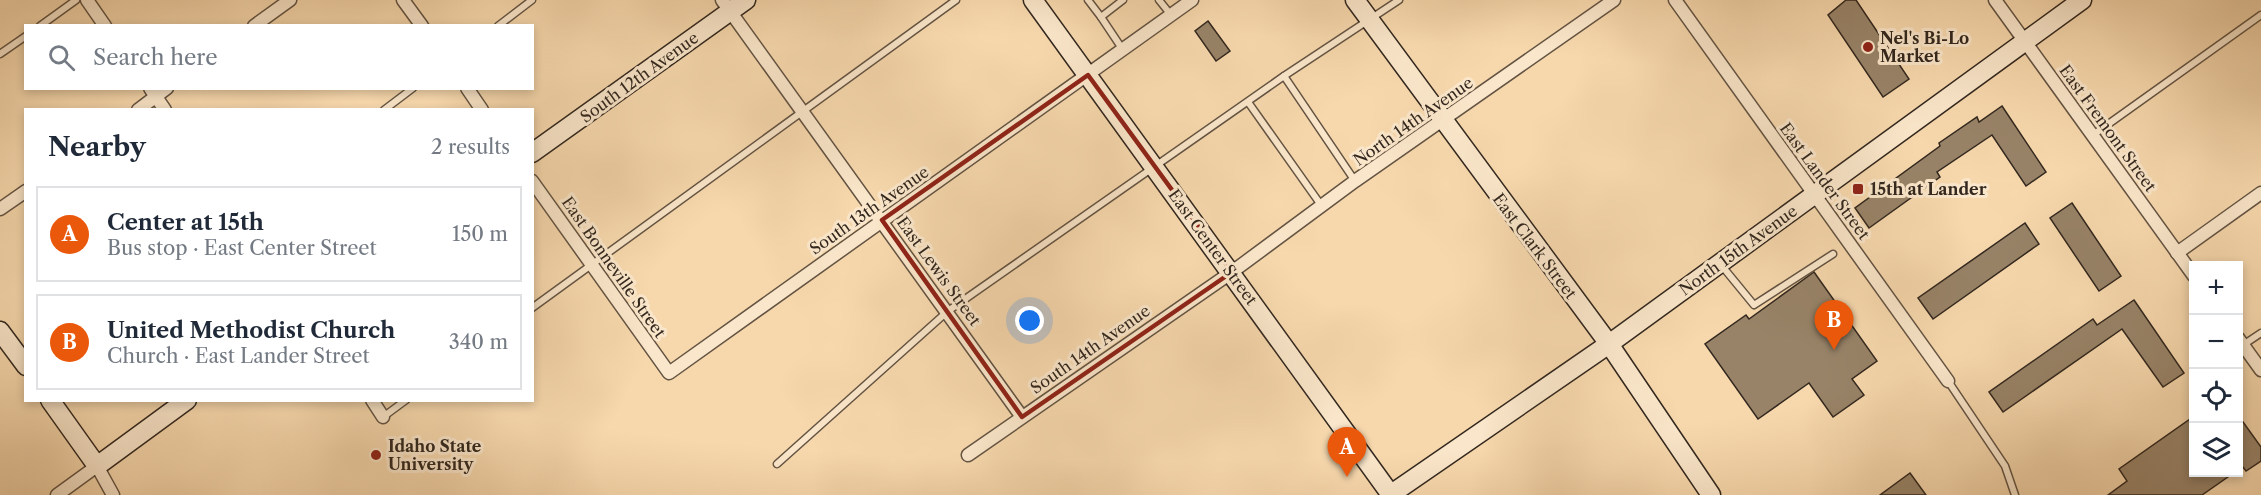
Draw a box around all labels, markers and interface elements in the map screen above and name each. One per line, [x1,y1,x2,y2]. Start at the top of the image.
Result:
search box [24,24,534,90]
street label: South 12th Avenue [576,27,702,127]
place label: Nel's Bi-Lo Market [1880,28,1969,66]
marker: Nel's Bi-Lo Market [1861,40,1875,54]
icon: search [45,41,78,74]
text: Search here [93,44,218,71]
street label: East Fremont Street [2055,61,2161,196]
street label: North 14th Avenue [1349,72,1477,170]
street label: East Lander Street [1776,119,1874,244]
text: Nearby [48,131,146,163]
text: 2 results [431,135,510,159]
street label: South 13th Avenue [806,161,932,259]
place label: 15th at Lander [1870,179,1987,199]
marker: 15th at Lander [1851,182,1865,196]
street label: East Center Street [1164,185,1262,309]
street label: East Clark Street [1489,189,1581,303]
street label: East Bonneville Street [558,193,670,342]
street label: North 15th Avenue [1675,200,1801,299]
text: Center at 15th [107,209,264,236]
street label: East Lewis Street [893,212,986,330]
text: A [62,222,77,246]
text: 150 m [452,222,508,246]
text: Bus stop · East Center Street [107,236,377,260]
map controls [2189,261,2243,477]
button: + [2189,261,2243,315]
street label: South 14th Avenue [1026,300,1154,398]
pin: B [1814,300,1854,350]
your location [1015,306,1044,335]
button: − [2189,315,2243,369]
text: United Methodist Church [107,317,395,344]
text: B [62,330,77,354]
text: 340 m [449,330,508,354]
text: Church · East Lander Street [107,344,370,368]
button: locate [2189,369,2243,423]
button: layers [2189,423,2243,477]
pin: A [1328,428,1366,477]
place label: Idaho State University [388,436,482,474]
marker: Idaho State University [369,448,383,462]

